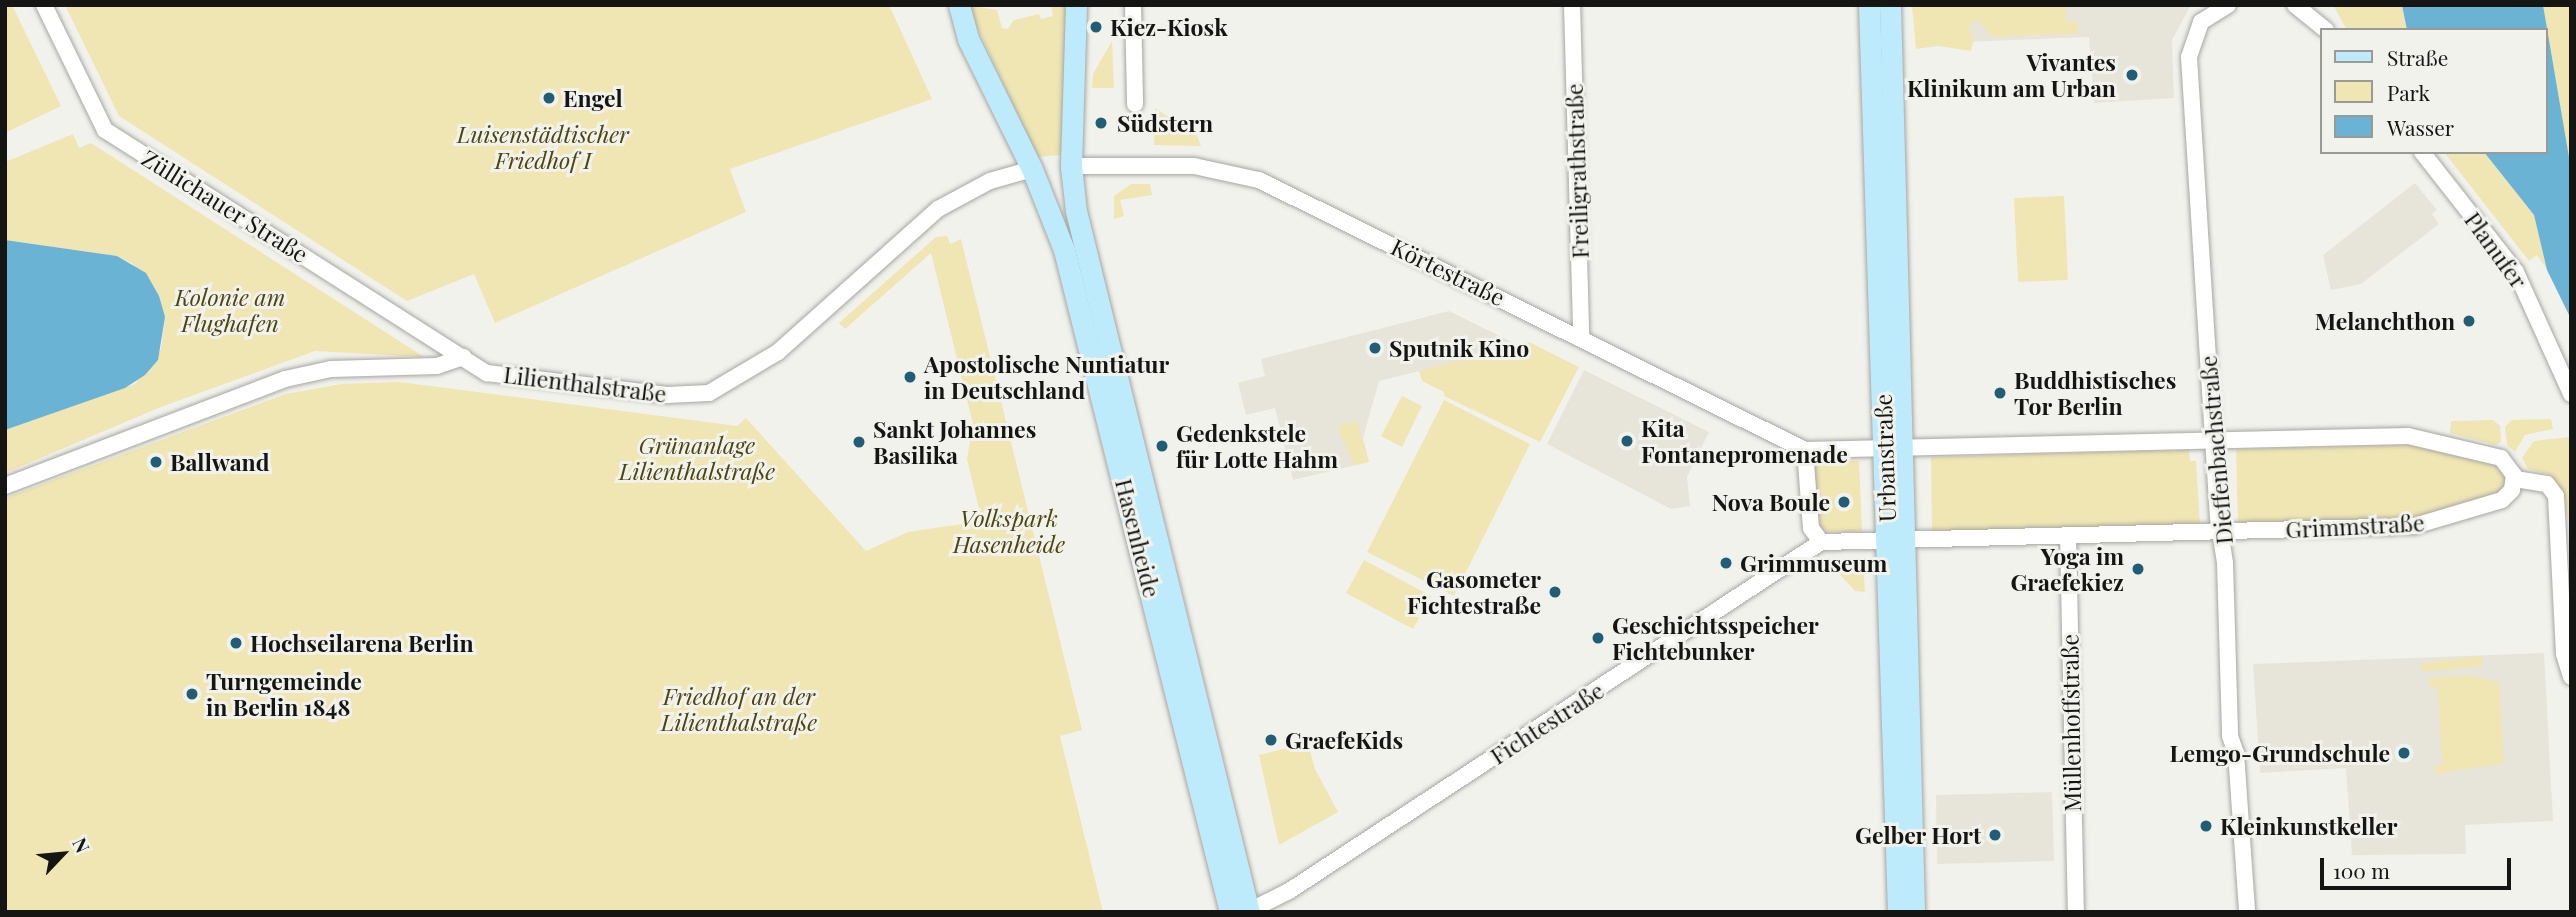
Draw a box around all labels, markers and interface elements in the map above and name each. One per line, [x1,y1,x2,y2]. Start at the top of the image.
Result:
place label: Kiez-Kiosk [1110,13,1228,41]
marker: Kiez-Kiosk [1088,19,1104,35]
legend [2320,28,2548,154]
text: Straße [2387,43,2448,71]
place label: Vivantes Klinikum am Urban [1907,48,2116,102]
marker: Vivantes Klinikum am Urban [2122,65,2142,85]
text: Park [2387,78,2430,106]
street label: Freiligrathstraße [1560,83,1594,259]
place label: Engel [563,84,623,112]
marker: Engel [541,90,557,106]
place label: Südstern [1117,109,1213,137]
marker: Südstern [1091,113,1111,133]
text: Wasser [2387,113,2454,141]
park label: Luisenstädtischer Friedhof I [457,120,629,174]
street label: Züllichauer Straße [137,144,313,268]
street label: Planufer [2459,206,2533,294]
street label: Körtestraße [1387,233,1509,311]
park label: Kolonie am Flughafen [175,283,285,337]
place label: Melanchthon [2315,307,2455,335]
marker: Melanchthon [2461,313,2477,329]
place label: Sputnik Kino [1389,334,1529,362]
marker: Sputnik Kino [1367,340,1383,356]
place label: Apostolische Nuntiatur in Deutschland [924,350,1169,404]
street label: Dieffenbachstraße [2194,355,2238,545]
street label: Lilienthalstraße [502,360,668,408]
place label: Buddhistisches Tor Berlin [2014,366,2176,420]
marker: Apostolische Nuntiatur in Deutschland [902,369,918,385]
marker: Buddhistisches Tor Berlin [1992,385,2008,401]
street label: Urbanstraße [1869,393,1901,523]
place label: Kita Fontanepromenade [1641,414,1848,468]
place label: Sankt Johannes Basilika [873,415,1036,469]
place label: Gedenkstele für Lotte Hahm [1176,419,1339,473]
park label: Grünanlage Lilienthalstraße [619,431,775,485]
marker: Kita Fontanepromenade [1619,433,1635,449]
marker: Sankt Johannes Basilika [851,434,867,450]
marker: Gedenkstele für Lotte Hahm [1154,438,1170,454]
place label: Ballwand [170,448,269,476]
marker: Ballwand [148,454,164,470]
street label: Hasenheide [1110,476,1166,600]
place label: Nova Boule [1712,488,1830,516]
marker: Nova Boule [1836,494,1852,510]
park label: Volkspark Hasenheide [953,504,1065,558]
street label: Grimmstraße [2285,509,2425,543]
place label: Yoga im Graefekiez [2010,542,2124,596]
place label: Grimmuseum [1740,549,1887,577]
marker: Grimmuseum [1718,555,1734,571]
marker: Yoga im Graefekiez [2130,561,2146,577]
place label: Gasometer Fichtestraße [1407,565,1541,619]
marker: Gasometer Fichtestraße [1547,584,1563,600]
place label: Geschichtsspeicher Fichtebunker [1612,611,1819,665]
place label: Hochseilarena Berlin [250,629,474,657]
marker: Geschichtsspeicher Fichtebunker [1590,630,1606,646]
street label: Müllenhoffstraße [2056,634,2086,812]
marker: Hochseilarena Berlin [228,635,244,651]
place label: Turngemeinde in Berlin 1848 [206,667,362,721]
street label: Fichtestraße [1485,676,1609,770]
park label: Friedhof an der Lilienthalstraße [661,682,817,736]
marker: Turngemeinde in Berlin 1848 [184,686,200,702]
place label: GraefeKids [1285,726,1403,754]
marker: GraefeKids [1263,732,1279,748]
place label: Lemgo-Grundschule [2169,739,2390,767]
marker: Lemgo-Grundschule [2396,745,2412,761]
place label: Kleinkunstkeller [2220,812,2397,840]
marker: Kleinkunstkeller [2198,818,2214,834]
north arrow [28,819,98,889]
place label: Gelber Hort [1855,821,1981,849]
marker: Gelber Hort [1987,827,2003,843]
text: N [67,833,97,857]
scale bar [2324,844,2515,888]
text: 100 m [2333,856,2390,884]

